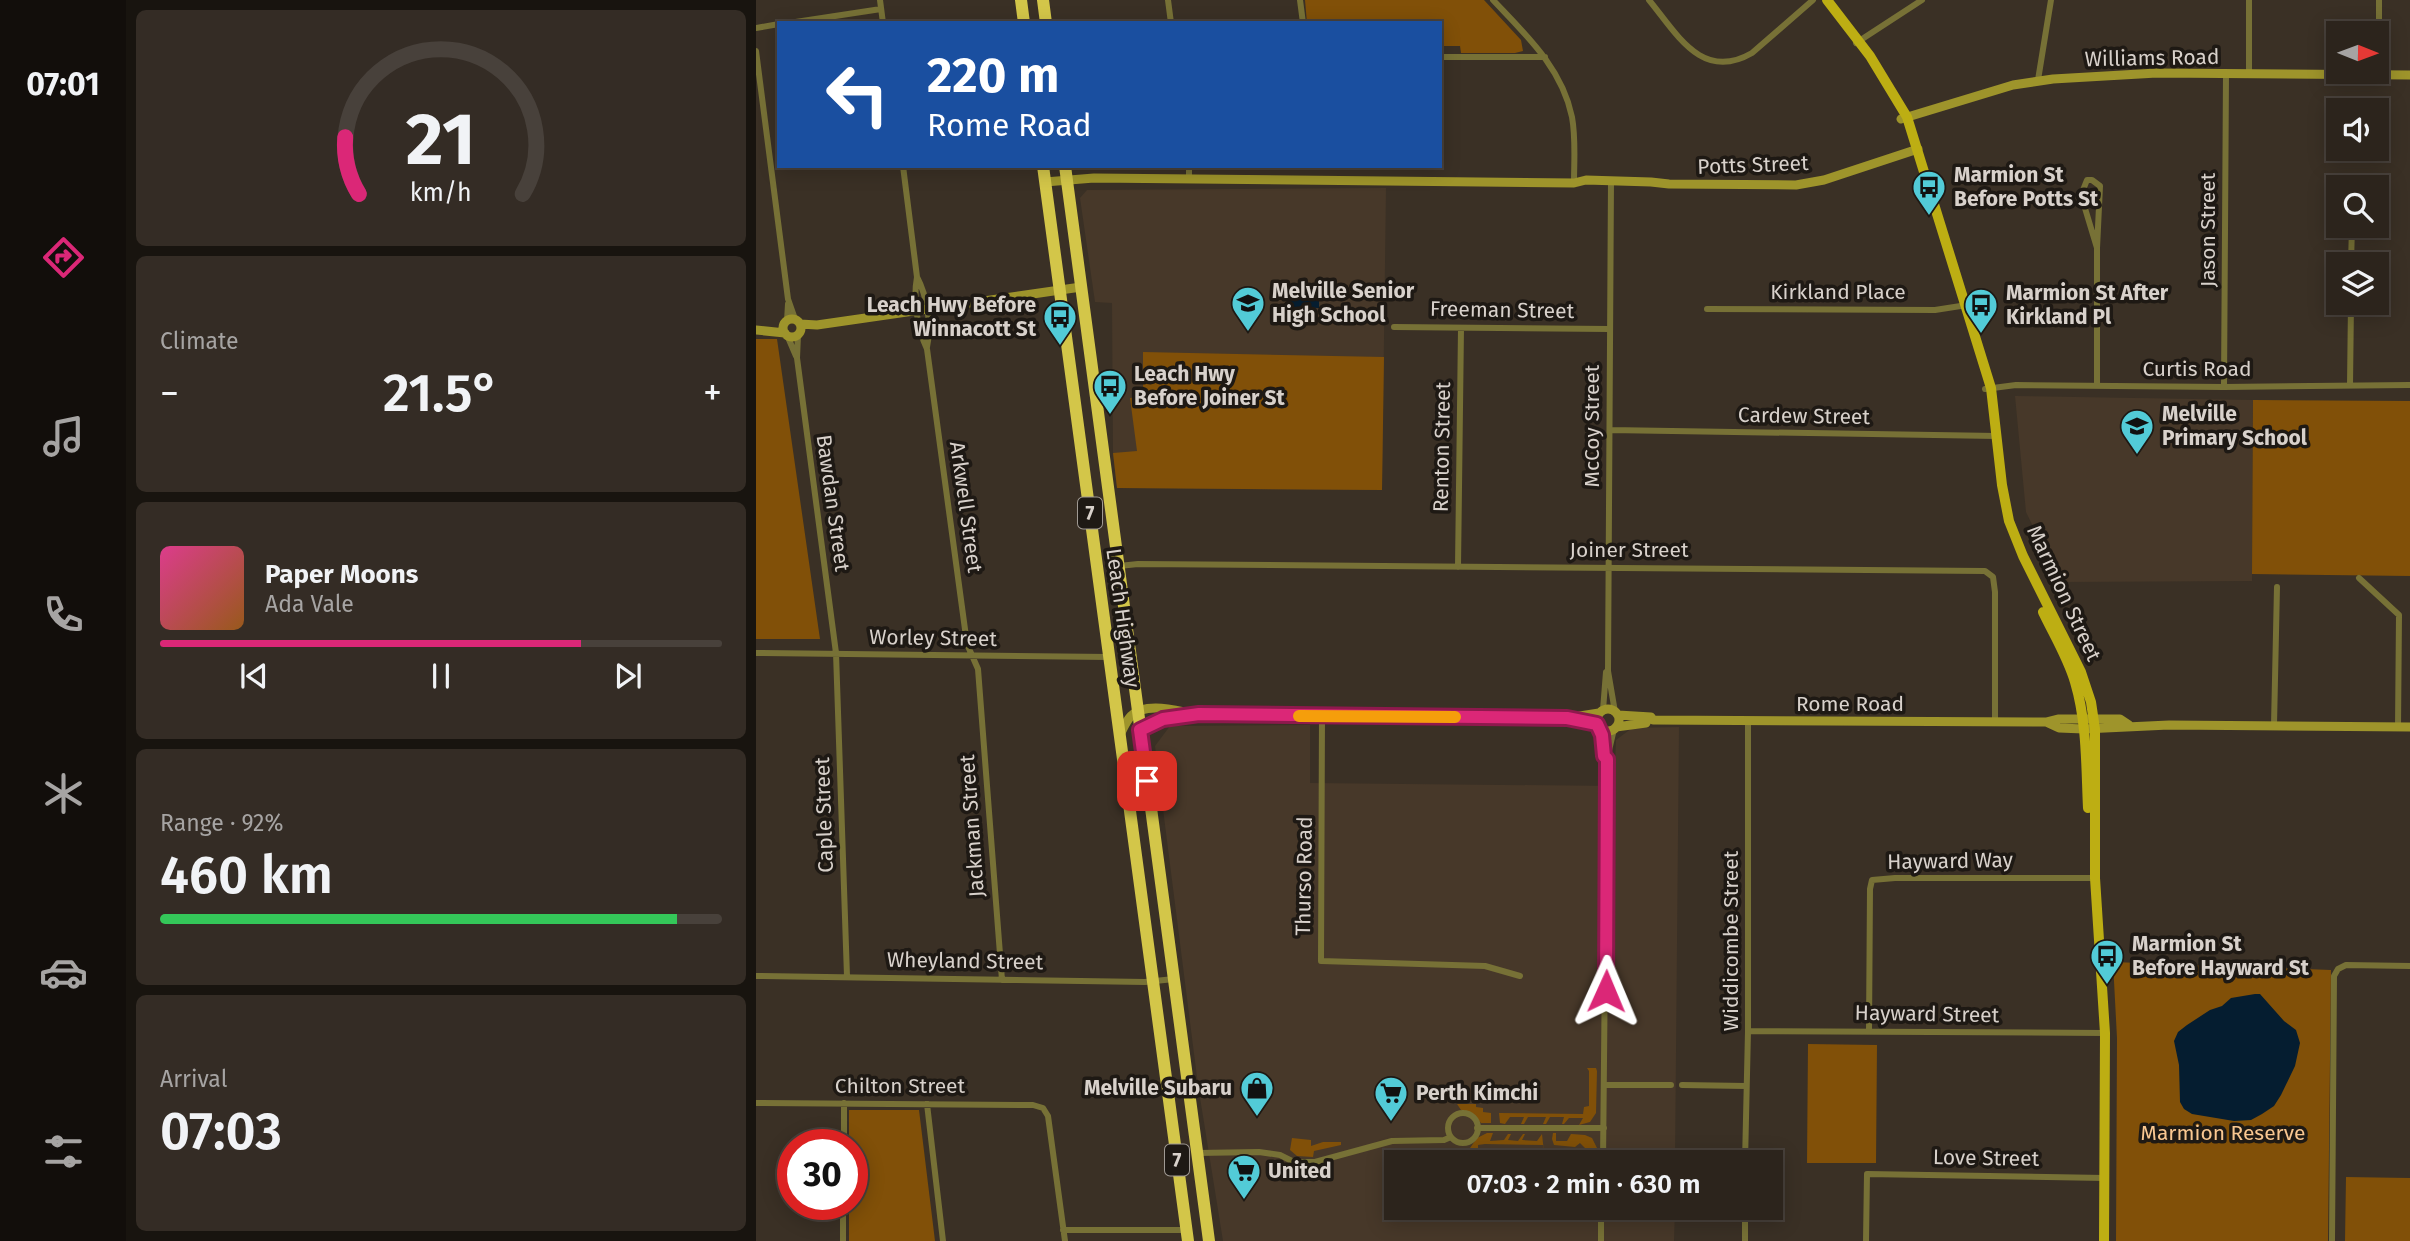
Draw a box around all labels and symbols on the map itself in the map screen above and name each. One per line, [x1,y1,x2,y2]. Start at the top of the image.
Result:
north arrow [2326,21,2389,84]
street label: Williams Road [2084,44,2220,72]
street label: Potts Street [1697,150,1810,180]
place label: Marmion St Before Potts St [1954,162,2099,212]
bus stop icon: Marmion St Before Potts St [1910,168,1948,217]
street label: Jason Street [2195,172,2221,287]
place label: Melville Senior High School [1272,278,1415,328]
street label: Kirkland Place [1770,279,1906,305]
place label: Marmion St After Kirkland Pl [2006,280,2169,330]
school or university icon: Melville Senior High School [1229,284,1267,333]
bus stop icon: Marmion St After Kirkland Pl [1962,286,2000,335]
place label: Leach Hwy Before Winnacott St [867,292,1037,342]
street label: Freeman Street [1430,296,1575,324]
bus stop icon: Leach Hwy Before Winnacott St [1041,298,1079,347]
street label: Curtis Road [2142,356,2252,382]
place label: Leach Hwy Before Joiner St [1134,361,1285,411]
street label: McCoy Street [1579,364,1605,487]
bus stop icon: Leach Hwy Before Joiner St [1091,367,1129,416]
street label: Renton Street [1428,381,1456,512]
place label: Melville Primary School [2162,401,2308,451]
street label: Cardew Street [1738,402,1871,430]
school or university icon: Melville Primary School [2118,407,2156,456]
street label: Bawdan Street [811,433,856,574]
street label: Arkwell Street [944,440,988,575]
road number: 7 [1078,498,1102,528]
street label: Marmion Street [2021,521,2107,665]
street label: Joiner Street [1570,537,1689,563]
street label: Leach Highway [1100,547,1146,690]
street label: Worley Street [869,624,998,652]
street label: Rome Road [1796,691,1904,717]
pin [1117,751,1177,811]
street label: Jackman Street [954,753,990,898]
street label: Caple Street [809,756,839,873]
street label: Thurso Road [1290,816,1318,936]
street label: Hayward Way [1887,847,2014,875]
street label: Widdicombe Street [1718,850,1744,1031]
place label: Marmion St Before Hayward St [2132,931,2310,981]
bus stop icon: Marmion St Before Hayward St [2088,937,2126,986]
street label: Wheyland Street [887,947,1044,975]
position arrow [1569,954,1643,1028]
street label: Hayward Street [1855,1000,2000,1028]
shop icon: Melville Subaru [1238,1069,1276,1118]
street label: Chilton Street [835,1073,966,1099]
supermarket icon: Perth Kimchi [1372,1074,1410,1123]
place label: Melville Subaru [1084,1075,1232,1101]
place label: Perth Kimchi [1416,1080,1538,1106]
park label: Marmion Reserve [2141,1120,2305,1146]
speed limit sign: 30 [777,1129,868,1220]
road number: 7 [1165,1144,1189,1176]
street label: Love Street [1933,1144,2040,1172]
supermarket icon: United [1225,1152,1263,1201]
place label: United [1268,1158,1332,1184]

